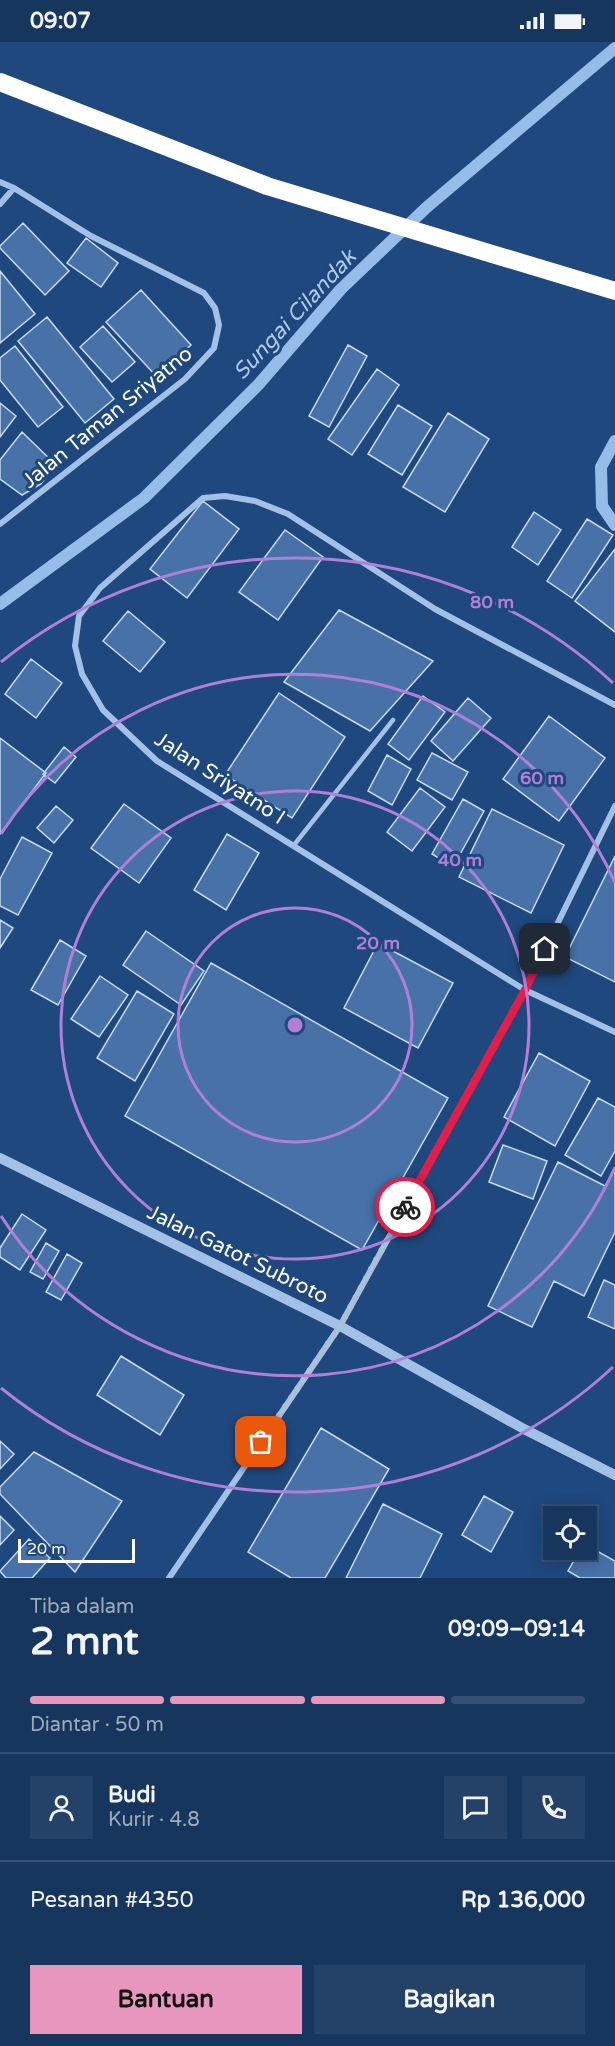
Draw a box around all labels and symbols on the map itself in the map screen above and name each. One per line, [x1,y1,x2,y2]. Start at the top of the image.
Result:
water label: Sungai Cilandak [228,243,363,385]
street label: Jalan Taman Sriyatno [17,341,197,494]
text: 80 m [470,591,514,613]
street label: Jalan Sriyatno I [150,727,290,830]
text: 60 m [520,767,564,789]
text: 40 m [438,849,482,871]
pin [519,923,570,974]
text: 20 m [356,932,400,954]
centre of rings [285,1015,305,1035]
courier [375,1177,435,1237]
street label: Jalan Gatot Subroto [143,1200,332,1309]
pin [235,1416,286,1467]
scale bar [18,1536,135,1564]

